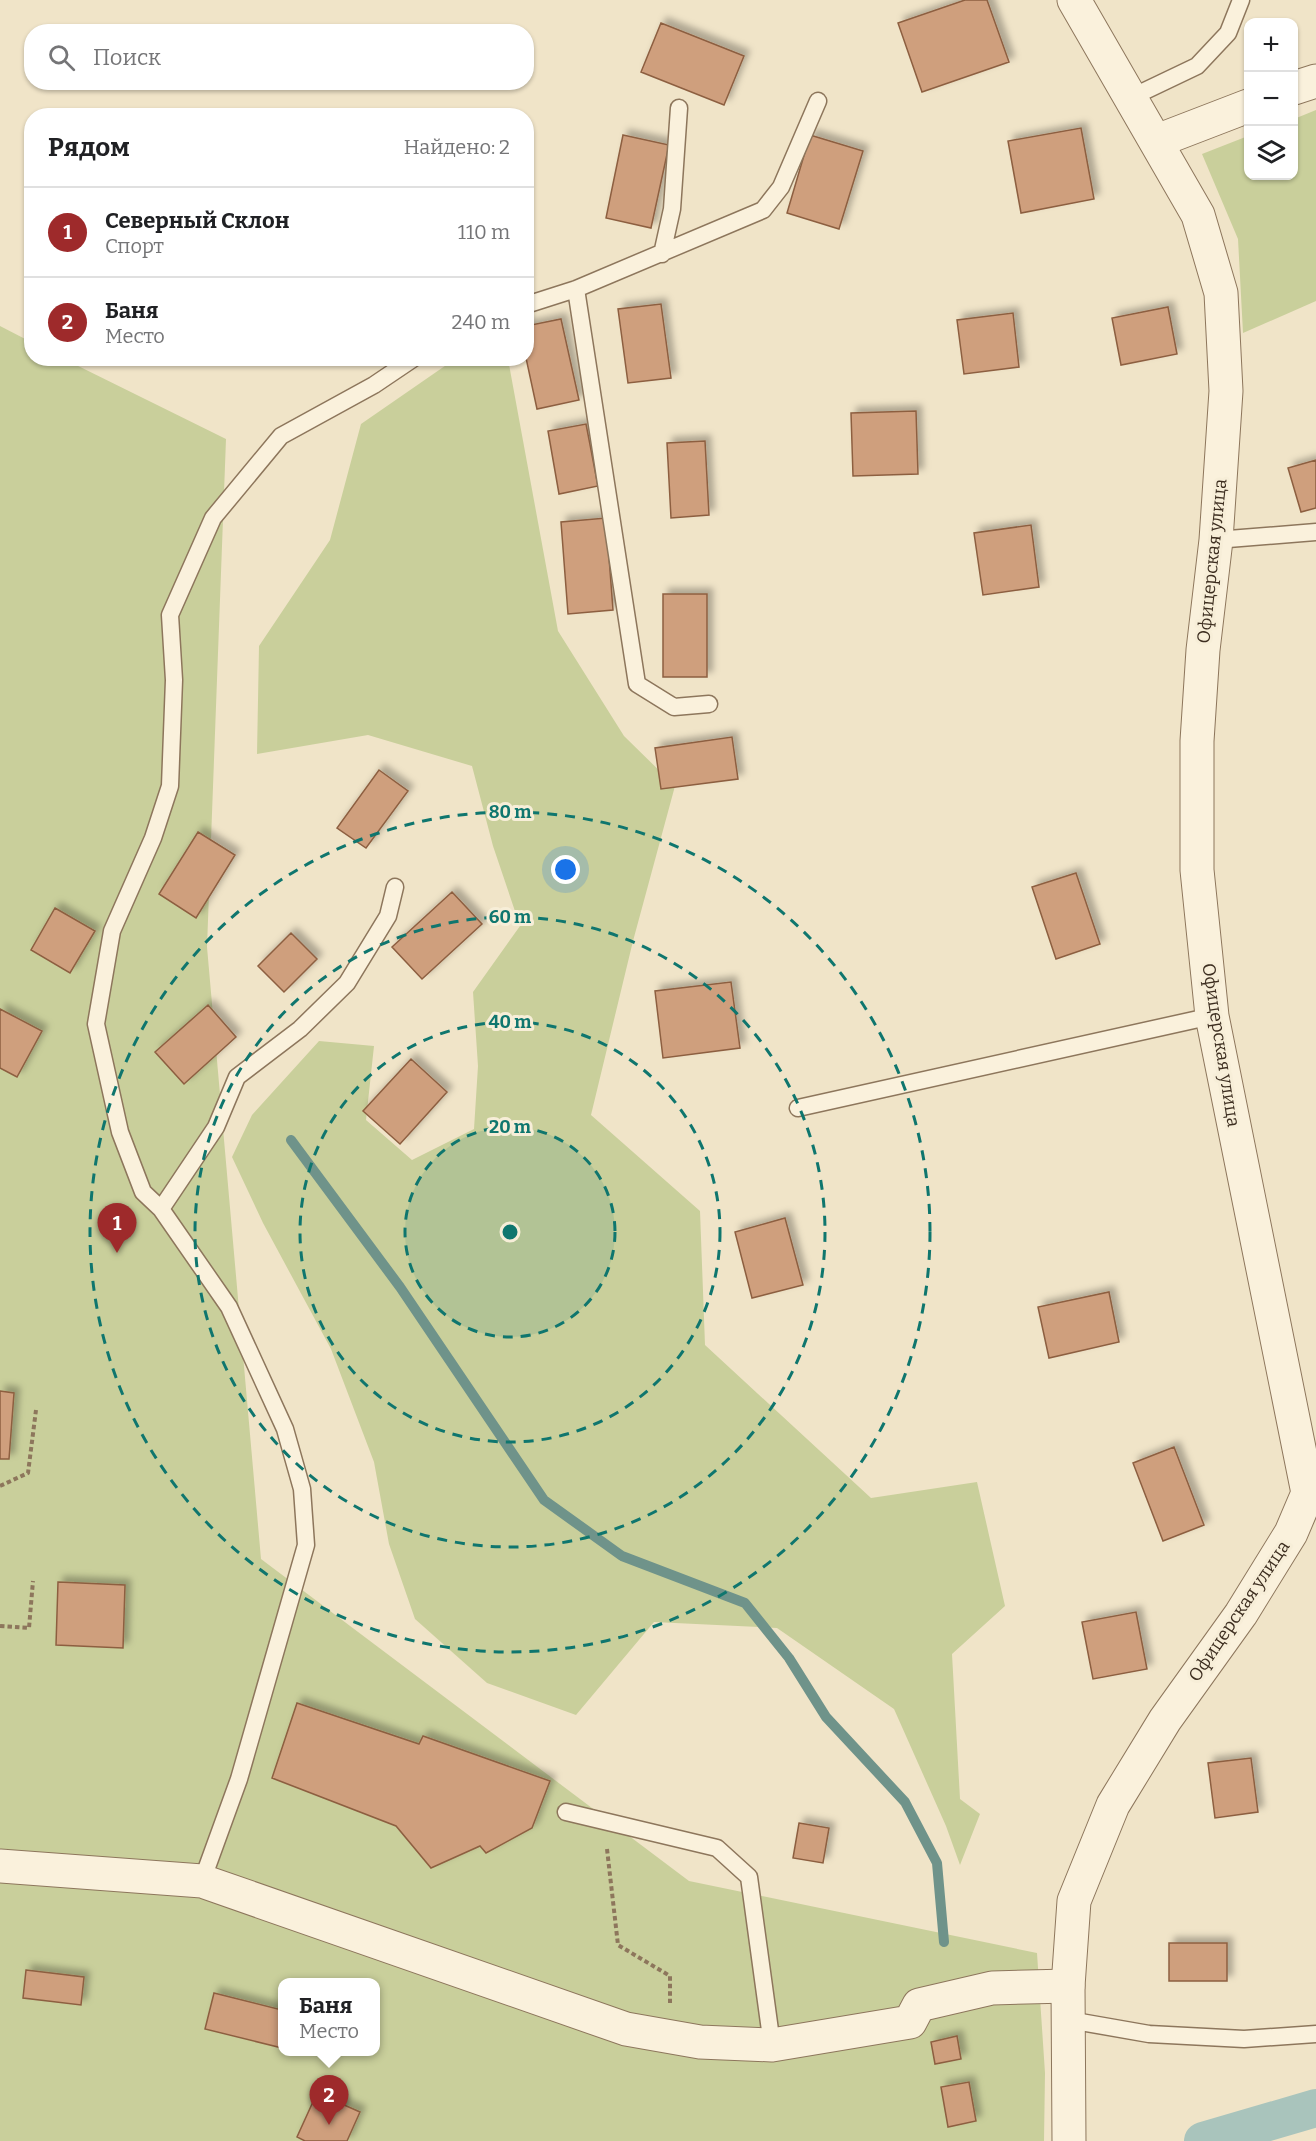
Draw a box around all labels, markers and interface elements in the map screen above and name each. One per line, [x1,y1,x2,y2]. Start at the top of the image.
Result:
map controls [1244,18,1298,180]
button: + [1244,18,1298,72]
search box [24,24,534,90]
icon: search [45,41,78,74]
text: Поиск [93,44,161,71]
button: − [1244,72,1298,126]
button: layers [1244,126,1298,180]
text: Рядом [48,132,130,163]
text: Найдено: 2 [404,135,510,159]
text: Северный Склон [105,207,289,234]
text: 1 [63,220,72,244]
text: 110 m [458,220,510,244]
text: Спорт [105,234,164,258]
text: Баня [105,297,159,324]
text: 2 [62,310,73,334]
text: 240 m [452,310,510,334]
text: Место [105,324,165,348]
street label: Офицерская улица [1192,477,1232,644]
text: 80 m [489,801,531,823]
your location [551,855,580,884]
text: 60 m [489,906,531,928]
street label: Офицерская улица [1197,962,1245,1129]
text: 40 m [489,1011,531,1033]
text: 20 m [489,1116,531,1138]
pin: 1 [98,1204,136,1253]
centre of rings [500,1222,520,1242]
street label: Офицерская улица [1184,1536,1294,1686]
popup [278,1978,380,2056]
text: Баня [299,1992,353,2019]
text: Место [299,2019,359,2043]
pin: 2 [310,2076,348,2125]

